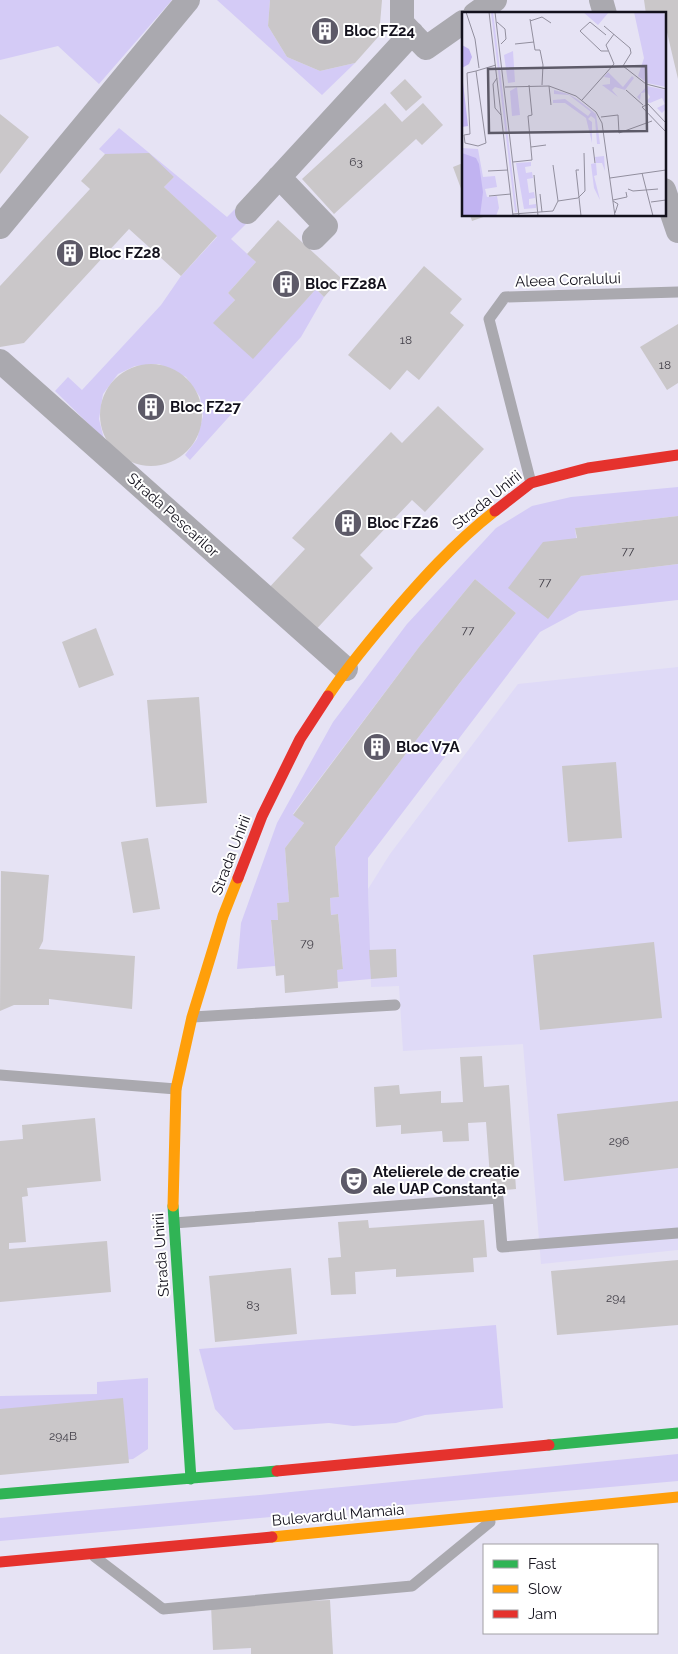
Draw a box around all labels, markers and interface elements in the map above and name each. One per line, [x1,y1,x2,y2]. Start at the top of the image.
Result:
inset map [462,12,666,216]
building icon: Bloc FZ24 [310,16,340,46]
place label: Bloc FZ24 [344,22,416,40]
house number: 63 [349,155,363,169]
building icon: Bloc FZ28 [55,238,85,268]
place label: Bloc FZ28 [89,244,161,262]
building icon: Bloc FZ28A [271,269,301,299]
street label: Aleea Coralului [515,269,621,291]
place label: Bloc FZ28A [305,275,387,293]
house number: 18 [400,333,412,347]
house number: 18 [659,358,671,372]
building icon: Bloc FZ27 [136,392,166,422]
place label: Bloc FZ27 [170,398,242,416]
street label: Strada Unirii [449,467,525,533]
street label: Strada Pescarilor [123,469,223,561]
building icon: Bloc FZ26 [333,508,363,538]
place label: Bloc FZ26 [367,514,439,532]
house number: 77 [622,544,635,558]
house number: 77 [539,575,552,589]
house number: 77 [462,623,475,637]
building icon: Bloc V7A [362,732,392,762]
place label: Bloc V7A [396,738,461,756]
street label: Strada Unirii [208,813,254,897]
house number: 79 [300,936,314,950]
house number: 296 [609,1134,629,1148]
place label: Atelierele de creație ale UAP Constanța [373,1163,519,1198]
theatre icon: Atelierele de creație ale UAP Constanța [339,1166,369,1196]
street label: Strada Unirii [149,1213,173,1297]
house number: 294 [606,1291,626,1305]
house number: 83 [246,1298,260,1312]
house number: 294B [49,1429,77,1443]
street label: Bulevardul Mamaia [271,1500,405,1530]
legend [483,1544,658,1634]
text: Fast [528,1555,556,1573]
text: Slow [528,1580,562,1598]
text: Jam [528,1605,557,1623]

